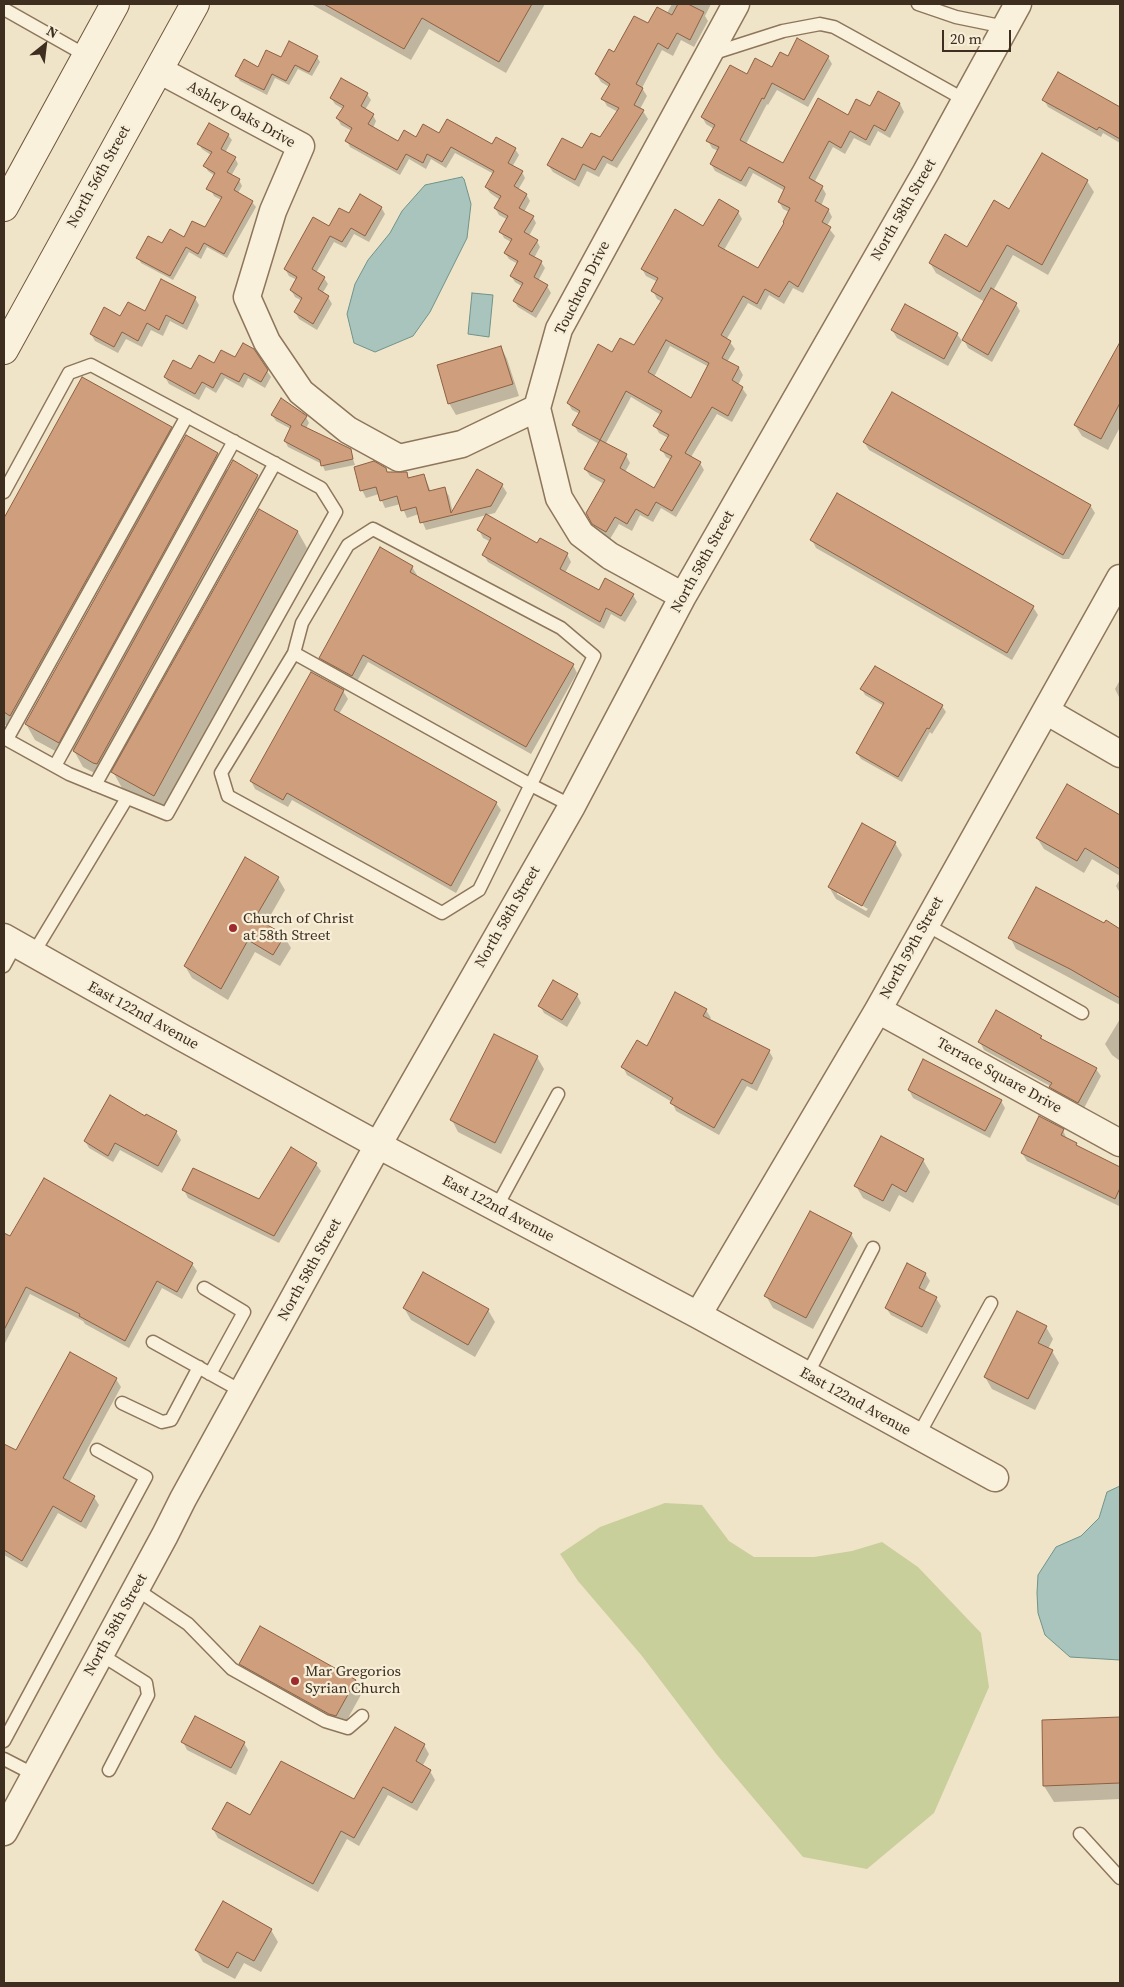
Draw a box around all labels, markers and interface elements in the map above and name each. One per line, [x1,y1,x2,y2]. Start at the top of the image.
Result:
north arrow [20,20,70,70]
scale bar [944,20,1013,52]
text: N [43,21,62,43]
text: 20 m [950,28,982,49]
street label: Ashley Oaks Drive [184,78,298,152]
street label: North 56th Street [63,123,135,231]
street label: North 58th Street [868,156,940,264]
street label: Touchton Drive [552,238,614,338]
street label: North 58th Street [667,508,739,616]
street label: North 58th Street [472,863,544,971]
street label: North 59th Street [876,894,948,1002]
place label: Church of Christ at 58th Street [243,910,354,945]
marker: Church of Christ at 58th Street [227,922,239,934]
street label: East 122nd Avenue [84,978,202,1054]
street label: Terrace Square Drive [933,1034,1065,1118]
street label: East 122nd Avenue [439,1172,557,1246]
street label: North 58th Street [274,1216,346,1324]
street label: East 122nd Avenue [796,1364,914,1440]
street label: North 58th Street [80,1571,152,1679]
place label: Mar Gregorios Syrian Church [305,1663,401,1698]
marker: Mar Gregorios Syrian Church [289,1675,301,1687]

